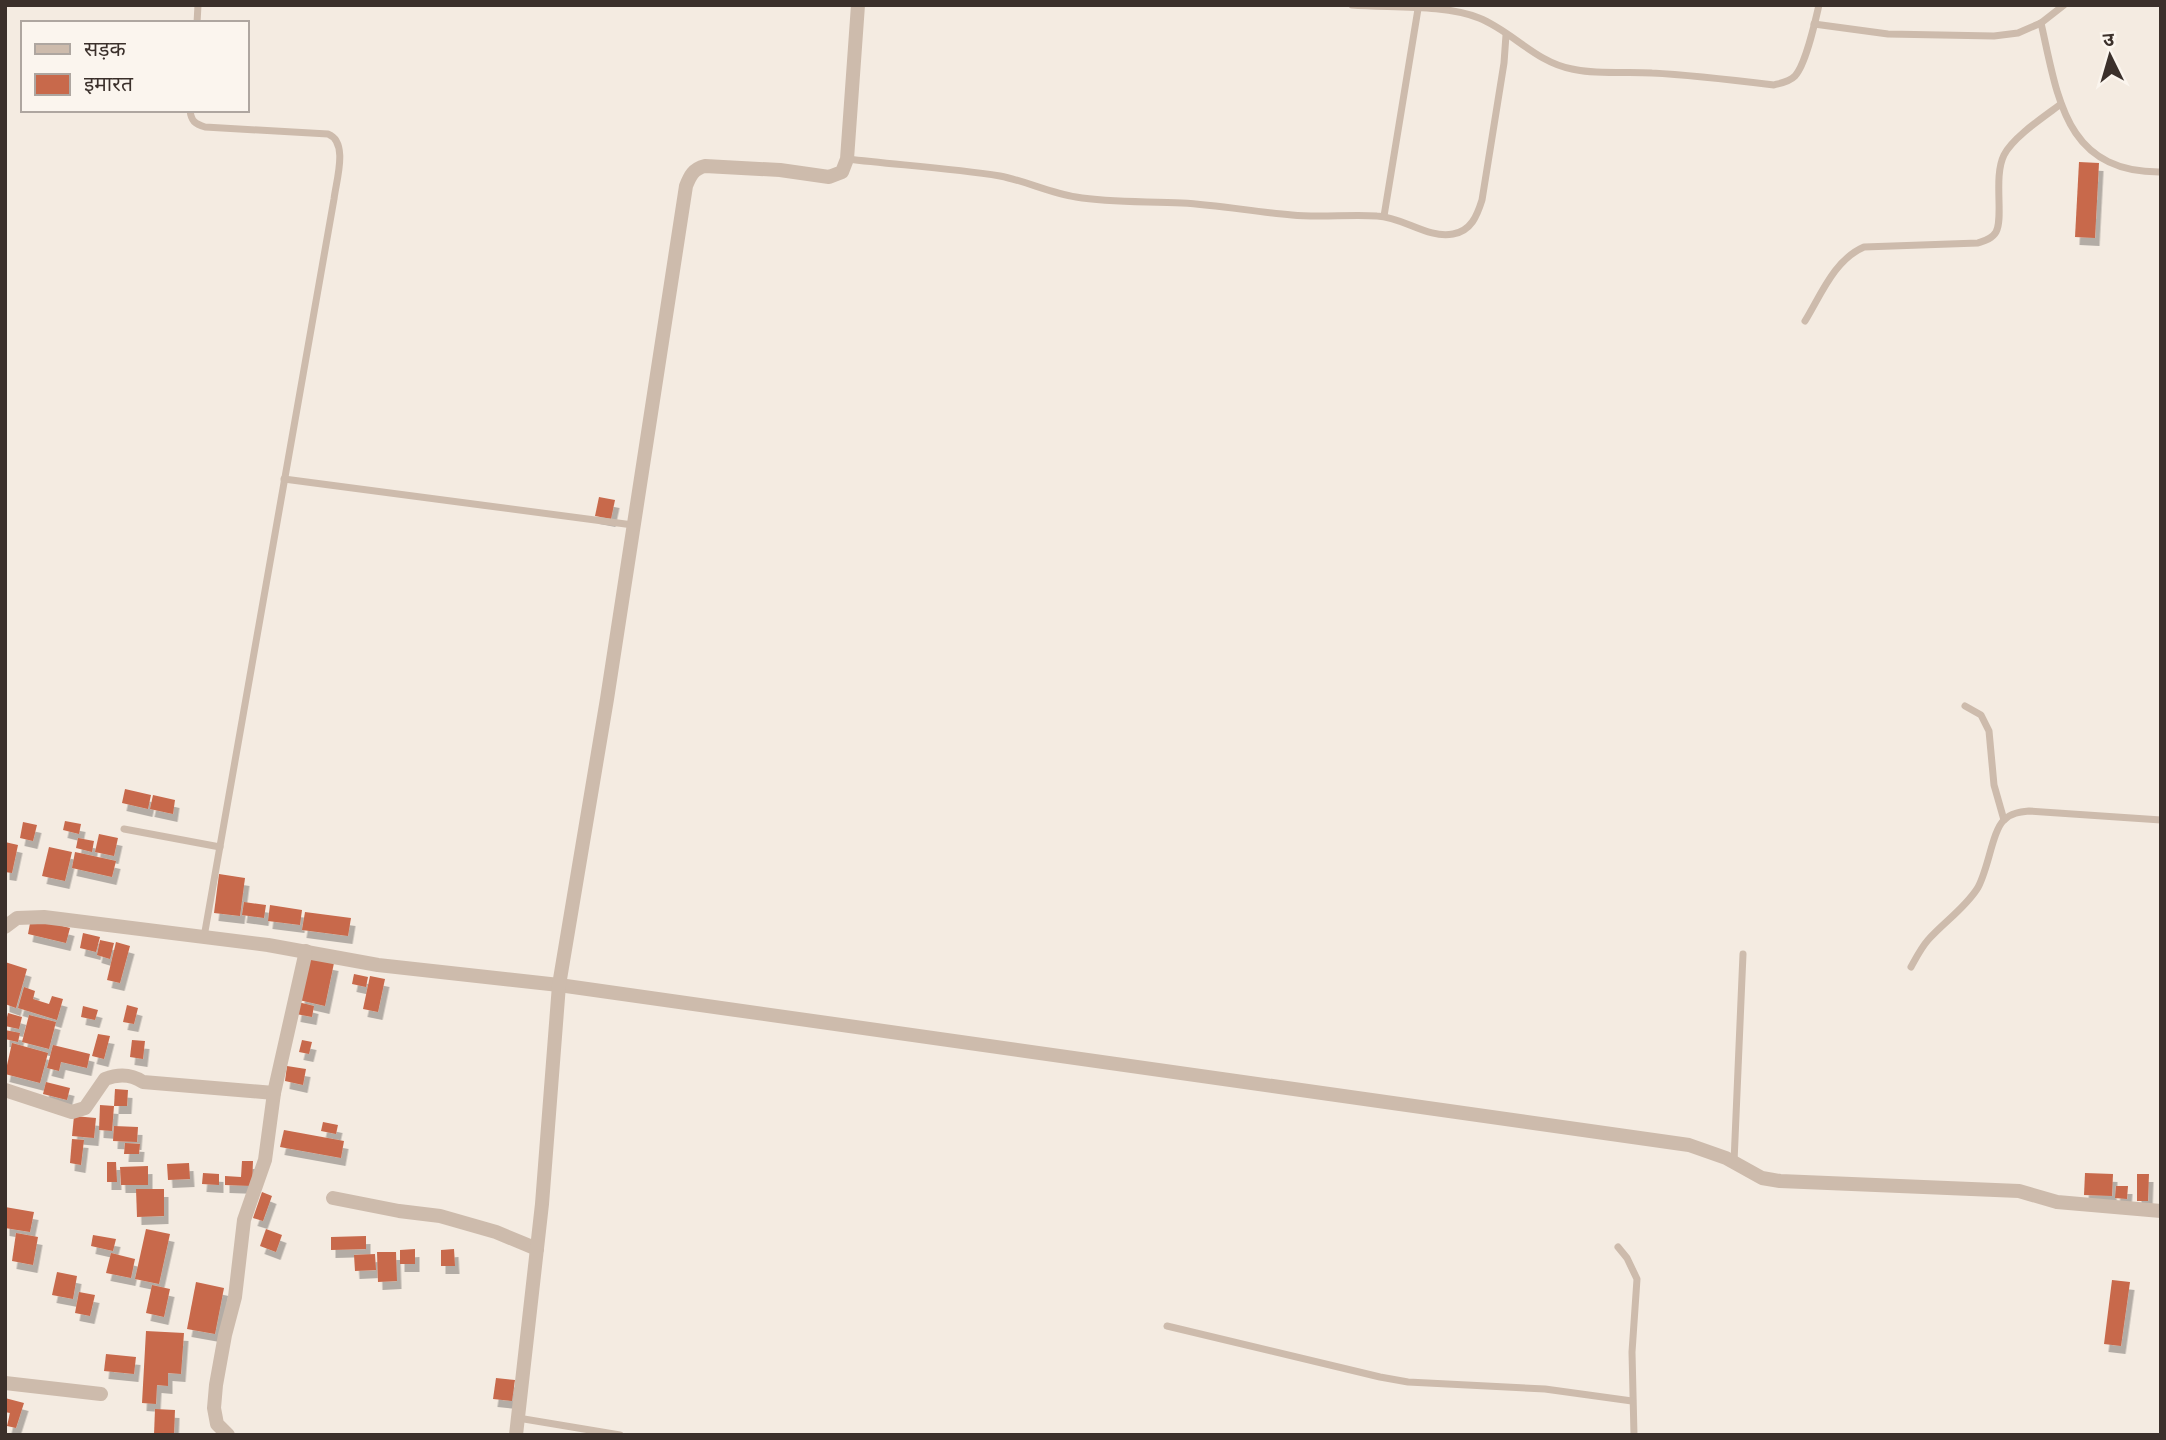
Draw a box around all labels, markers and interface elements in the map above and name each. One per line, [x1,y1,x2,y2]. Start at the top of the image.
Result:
legend [21,21,248,112]
north arrow [2075,21,2145,91]
text: उ [2102,28,2116,52]
text: सड़क [84,36,126,61]
text: इमारत [84,71,134,96]

